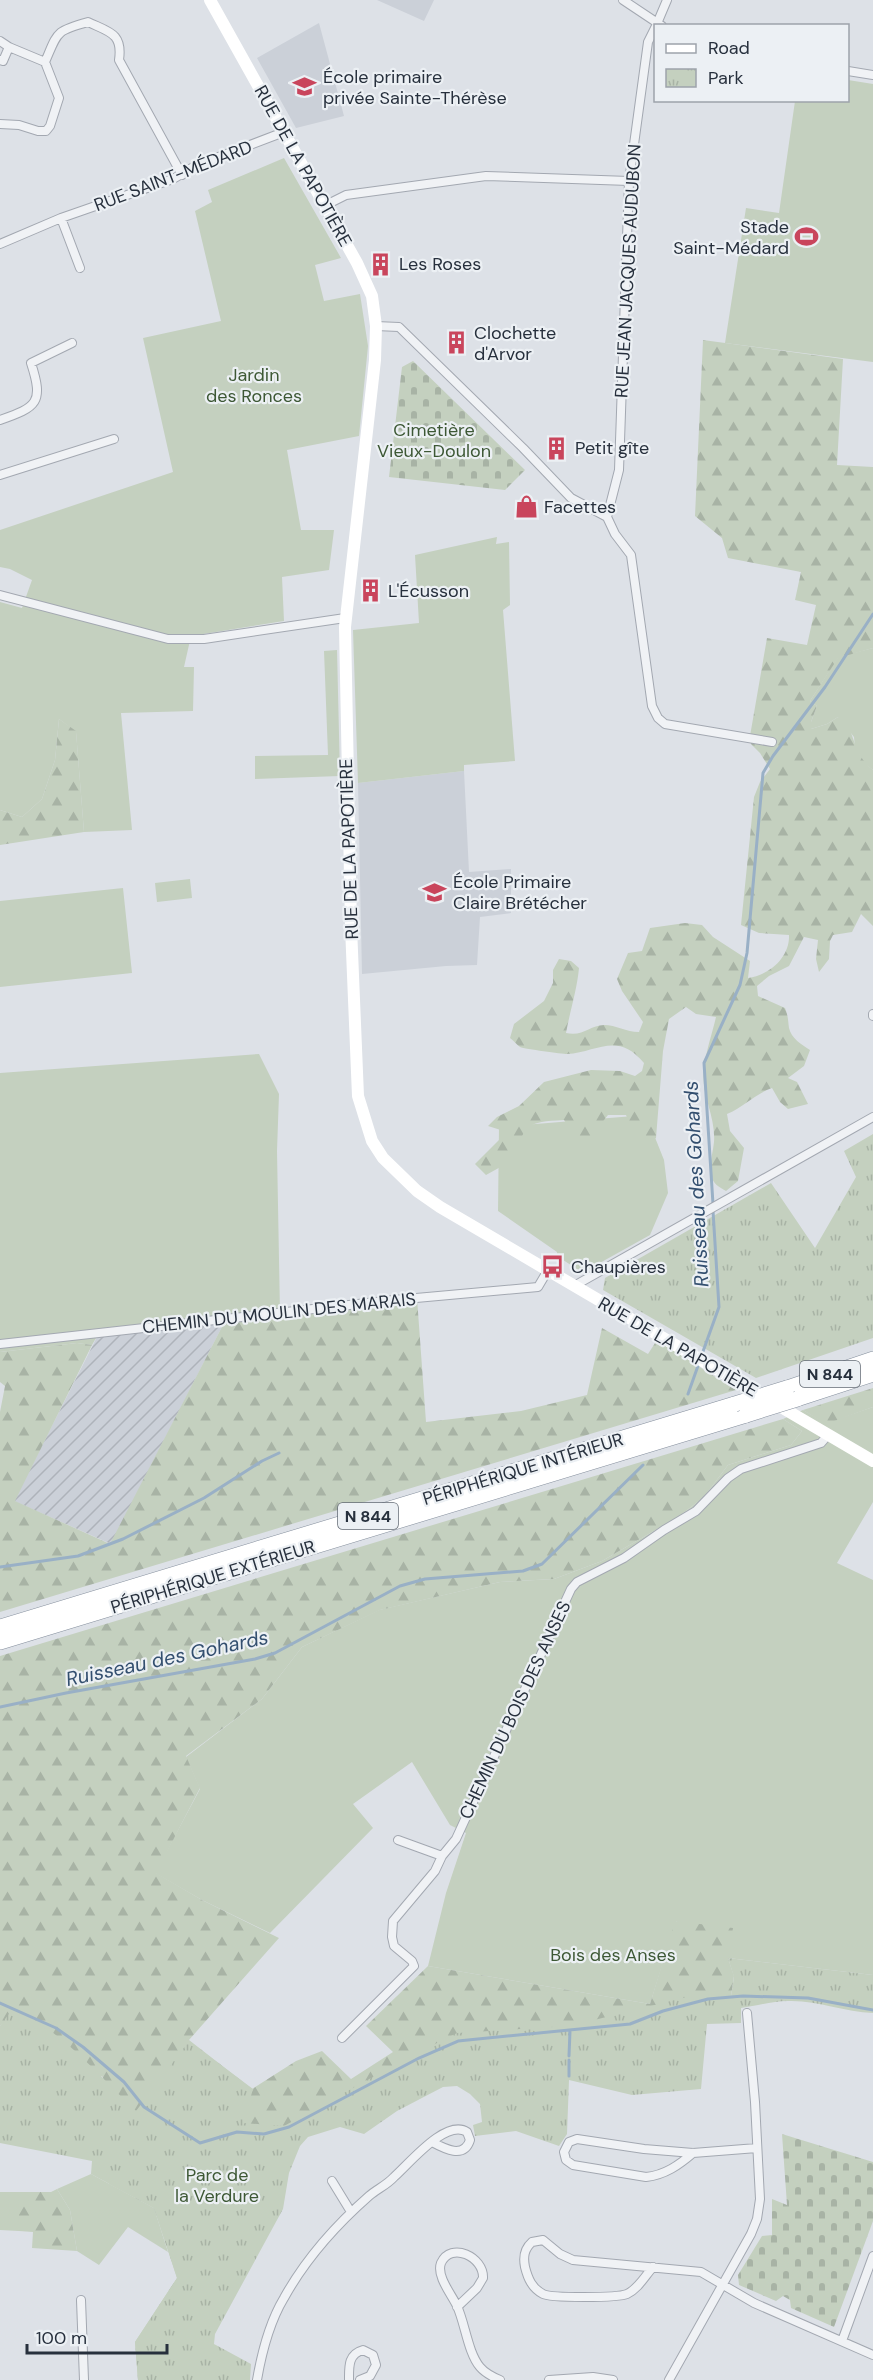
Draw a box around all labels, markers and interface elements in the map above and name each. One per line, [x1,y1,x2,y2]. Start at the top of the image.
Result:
legend [654,24,849,102]
text: Road [708,36,750,60]
place label: École primaire privée Sainte-Thérèse [323,65,507,110]
text: Park [708,66,744,90]
school or university icon: École primaire privée Sainte-Thérèse [292,74,318,100]
street label: RUE DE LA PAPOTIÈRE [249,81,357,251]
street label: RUE SAINT-MÉDARD [91,135,255,217]
street label: RUE JEAN JACQUES AUDUBON [609,143,647,399]
place label: Stade Saint-Médard [673,215,789,260]
sports icon: Stade Saint-Médard [794,224,820,250]
building icon: Les Roses [368,251,394,277]
place label: Les Roses [399,252,481,276]
place label: Clochette d'Arvor [474,321,556,366]
building icon: Clochette d'Arvor [443,330,469,356]
park label: Jardin des Ronces [206,363,302,408]
park label: Cimetière Vieux-Doulon [377,418,491,463]
building icon: Petit gîte [544,435,570,461]
place label: Petit gîte [575,436,649,460]
shop icon: Facettes [513,494,539,520]
place label: Facettes [544,495,616,519]
building icon: L'Écusson [357,578,383,604]
place label: L'Écusson [388,579,469,603]
street label: RUE DE LA PAPOTIÈRE [334,758,364,940]
place label: École Primaire Claire Brétécher [453,870,587,915]
school or university icon: École Primaire Claire Brétécher [422,879,448,905]
water label: Ruisseau des Gohards [678,1080,714,1288]
bus stop icon: Chaupières [540,1254,566,1280]
place label: Chaupières [571,1255,666,1279]
street label: CHEMIN DU MOULIN DES MARAIS [141,1287,417,1339]
street label: RUE DE LA PAPOTIÈRE [594,1291,762,1403]
road number: N 844 [800,1361,860,1387]
street label: PÉRIPHÉRIQUE INTÉRIEUR [420,1427,626,1511]
road number: N 844 [338,1503,398,1529]
street label: PÉRIPHÉRIQUE EXTÉRIEUR [108,1534,318,1620]
street label: CHEMIN DU BOIS DES ANSES [454,1597,576,1823]
water label: Ruisseau des Gohards [63,1624,271,1692]
park label: Bois des Anses [550,1943,676,1967]
park label: Parc de la Verdure [175,2163,259,2208]
scale bar [27,2317,166,2355]
text: 100 m [36,2326,87,2350]

